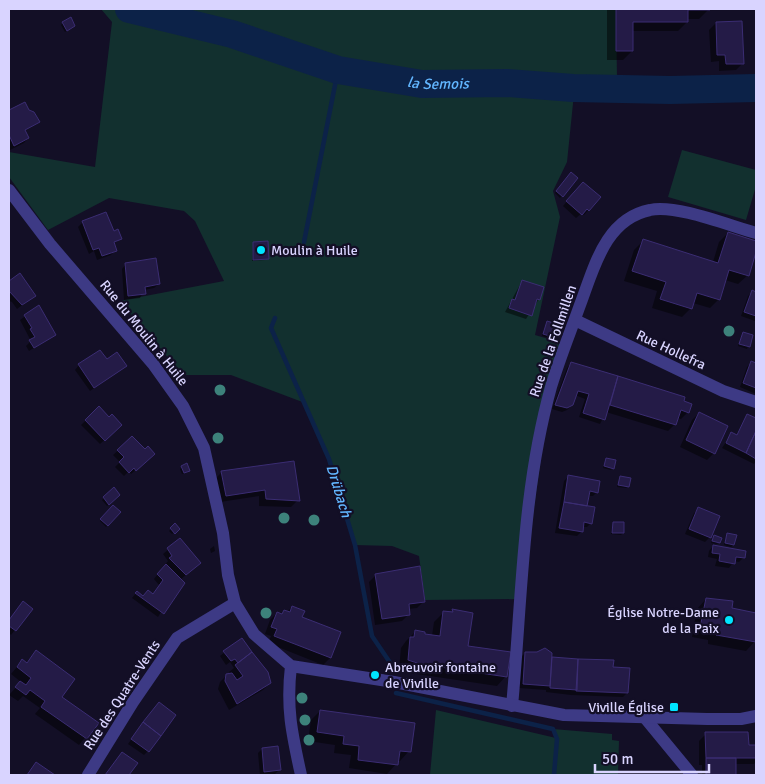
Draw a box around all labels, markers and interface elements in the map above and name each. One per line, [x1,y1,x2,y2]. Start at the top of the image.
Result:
water label: la Semois [406,73,470,93]
place label: Moulin à Huile [271,242,358,259]
marker: Moulin à Huile [255,244,267,256]
street label: Rue du Moulin à Huile [96,277,192,389]
street label: Rue de la Follmillen [526,283,580,399]
street label: Rue Hollefra [634,327,708,373]
water label: Drübach [322,462,356,520]
place label: Église Notre-Dame de la Paix [607,604,720,637]
marker: Église Notre-Dame de la Paix [723,614,735,626]
street label: Rue des Quatre-Vents [80,637,164,753]
place label: Abreuvoir fontaine de Viville [385,659,496,692]
marker: Abreuvoir fontaine de Viville [369,669,381,681]
place label: Viville Église [588,699,664,716]
marker: Viville Église [668,701,680,713]
scale bar [595,742,709,774]
text: 50 m [602,750,633,768]

